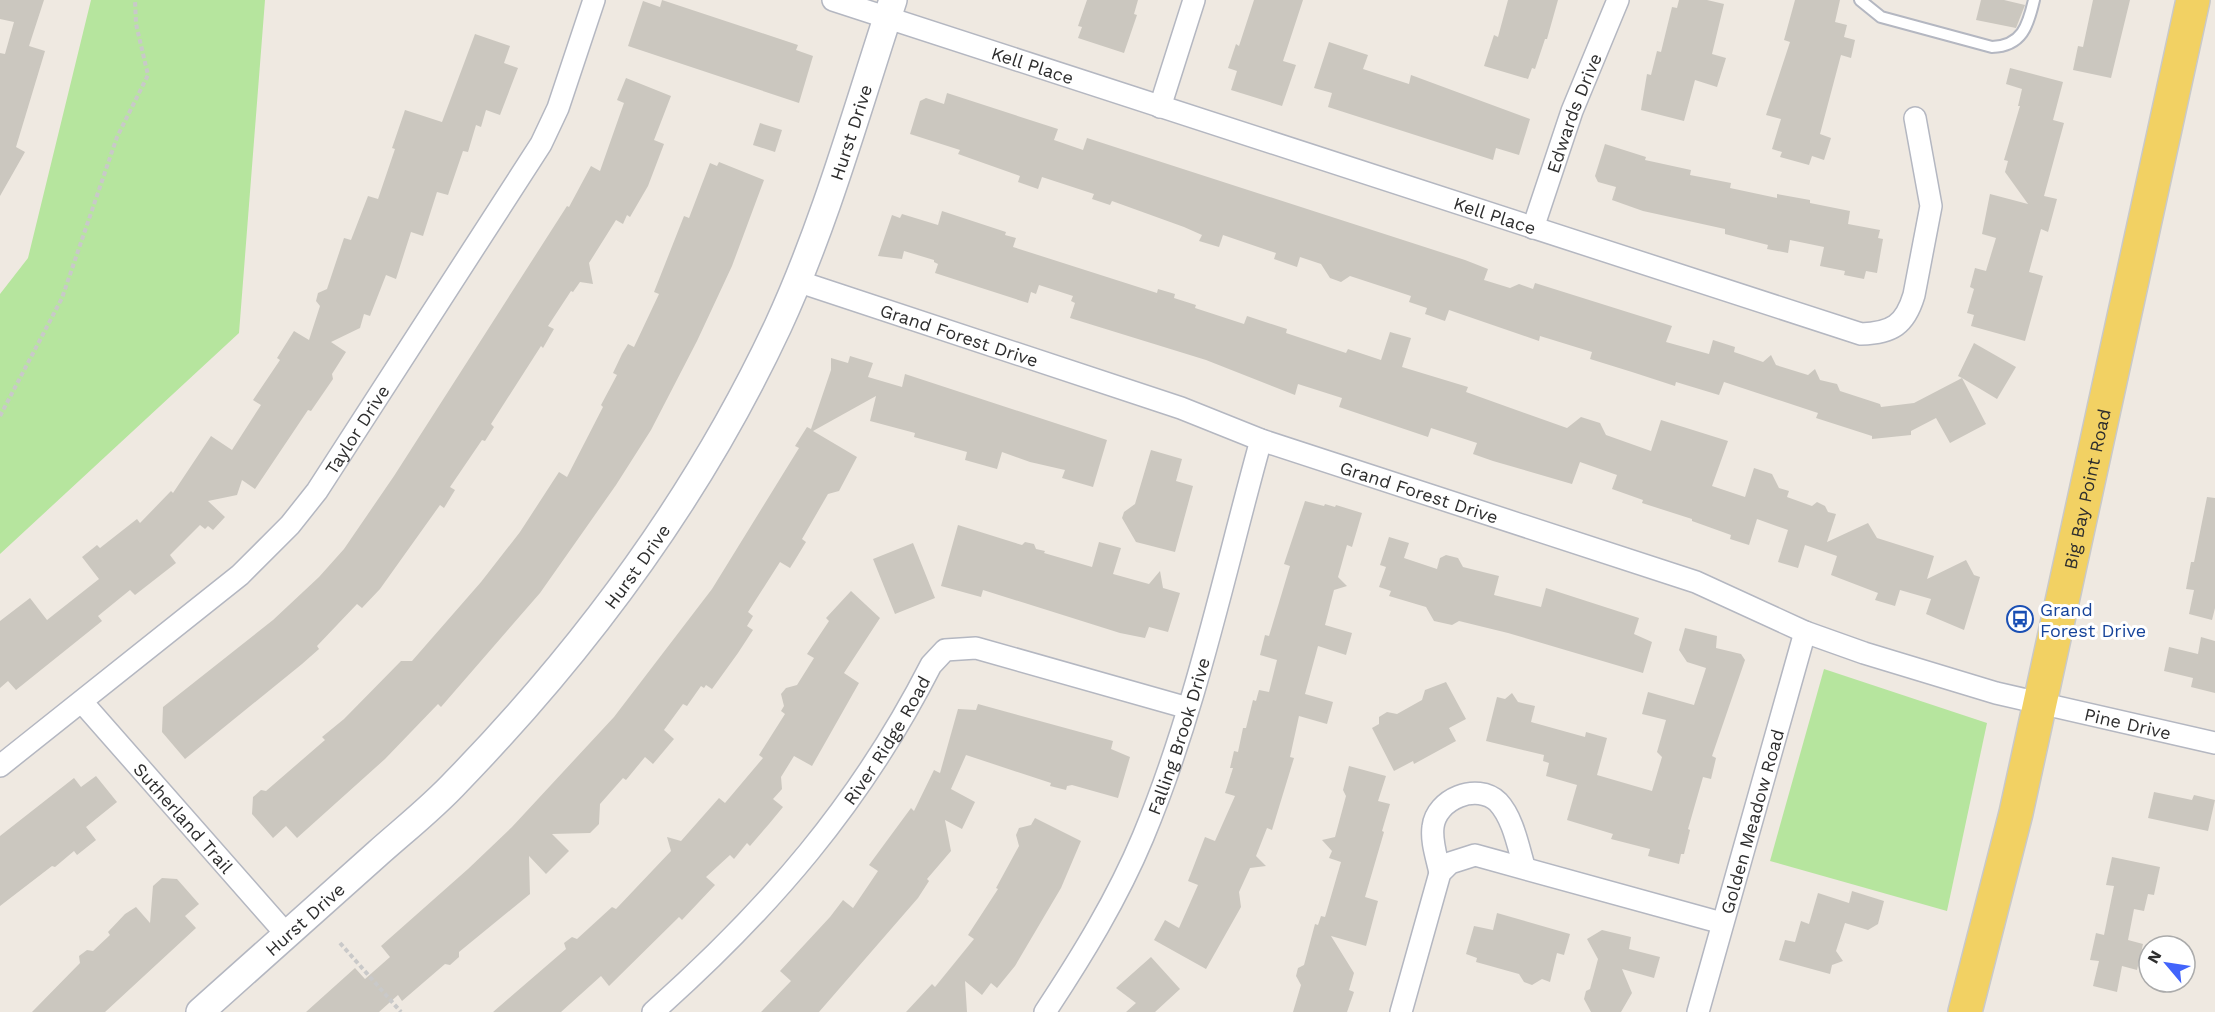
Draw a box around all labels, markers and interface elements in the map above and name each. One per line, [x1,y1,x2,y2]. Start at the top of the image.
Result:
street label: Kell Place [989,42,1076,88]
street label: Edwards Drive [1542,50,1605,176]
street label: Hurst Drive [825,82,876,183]
street label: Kell Place [1451,192,1539,238]
street label: Grand Forest Drive [878,299,1041,371]
street label: Taylor Drive [320,381,393,478]
street label: Big Bay Point Road [2059,407,2114,571]
street label: Grand Forest Drive [1337,456,1501,527]
street label: Hurst Drive [599,520,674,613]
place label: Grand Forest Drive [2040,599,2146,641]
bus stop icon: Grand Forest Drive [2005,604,2035,634]
street label: Falling Brook Drive [1143,655,1213,818]
street label: River Ridge Road [838,672,934,809]
street label: Pine Drive [2083,703,2173,743]
street label: Golden Meadow Road [1716,727,1788,916]
street label: Sutherland Trail [130,758,238,878]
street label: Hurst Drive [261,878,349,960]
north arrow [2137,934,2197,994]
text: N [2143,947,2166,967]

